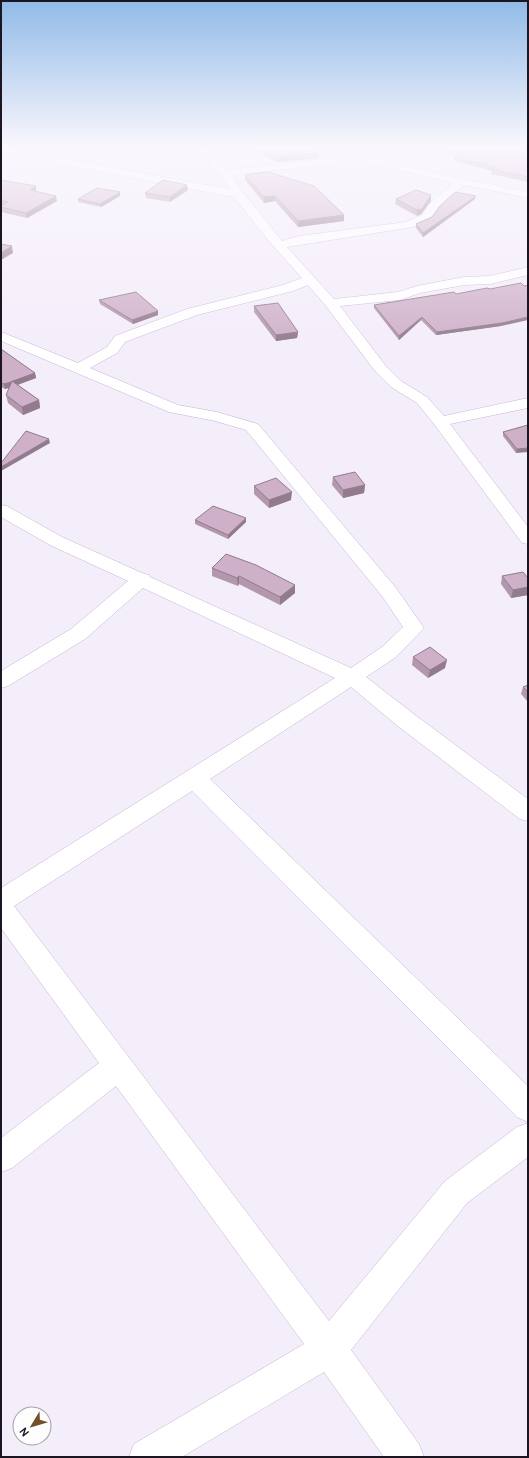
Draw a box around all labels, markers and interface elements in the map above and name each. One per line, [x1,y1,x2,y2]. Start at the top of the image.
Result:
north arrow [12,1406,52,1446]
text: N [17,1424,33,1439]

